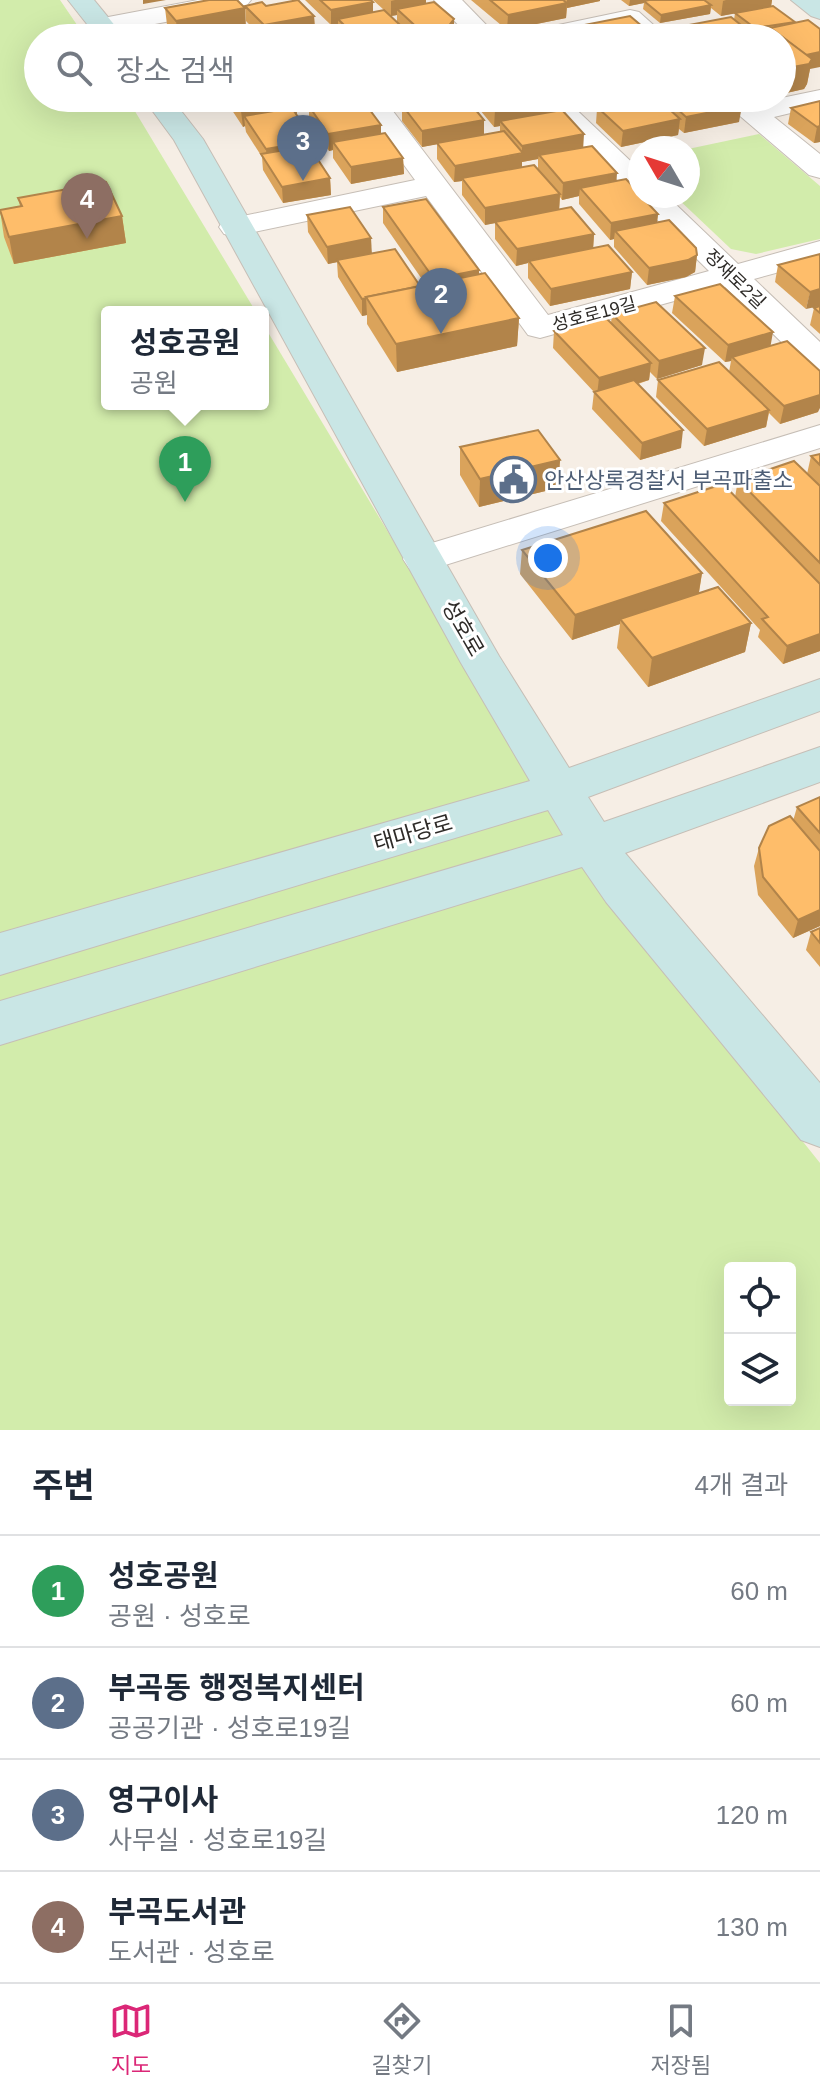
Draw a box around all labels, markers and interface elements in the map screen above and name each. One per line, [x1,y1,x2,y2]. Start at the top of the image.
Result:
search box [24,24,796,112]
icon: search [52,46,96,90]
text: 장소 검색 [116,54,235,87]
pin: 3 [277,115,329,181]
north arrow [628,136,700,208]
pin: 4 [61,173,113,239]
street label: 정재로2길 [701,245,769,313]
pin: 2 [415,268,467,334]
street label: 성호로19길 [550,293,638,335]
popup [101,306,269,410]
text: 성호공원 [130,326,240,359]
text: 공원 [130,368,178,398]
pin: 1 [159,436,211,502]
public building icon: 안산상록경찰서 부곡파출소 [489,456,537,504]
place label: 안산상록경찰서 부곡파출소 [544,468,793,493]
your location [528,538,568,578]
street label: 성호로 [437,595,489,661]
street label: 태마당로 [371,810,455,856]
map controls [724,1262,796,1406]
button: locate [724,1262,796,1334]
button: layers [724,1334,796,1406]
text: 주변 [32,1466,95,1504]
text: 4개 결과 [695,1470,788,1500]
text: 성호공원 [108,1559,218,1592]
text: 1 [51,1576,65,1606]
text: 60 m [730,1576,788,1606]
text: 공원 · 성호로 [108,1601,251,1631]
text: 부곡동 행정복지센터 [108,1671,365,1704]
text: 2 [51,1688,65,1718]
text: 60 m [730,1688,788,1718]
text: 공공기관 · 성호로19길 [108,1713,351,1743]
text: 영구이사 [108,1783,218,1816]
text: 3 [51,1800,65,1830]
text: 120 m [716,1800,788,1830]
text: 사무실 · 성호로19길 [108,1825,327,1855]
text: 부곡도서관 [108,1895,246,1928]
text: 4 [51,1912,65,1942]
text: 130 m [716,1912,788,1942]
text: 도서관 · 성호로 [108,1937,275,1967]
tab: 지도 [109,1999,153,2079]
tab: 길찾기 [371,1999,432,2079]
tab: 저장됨 [650,1999,711,2079]

